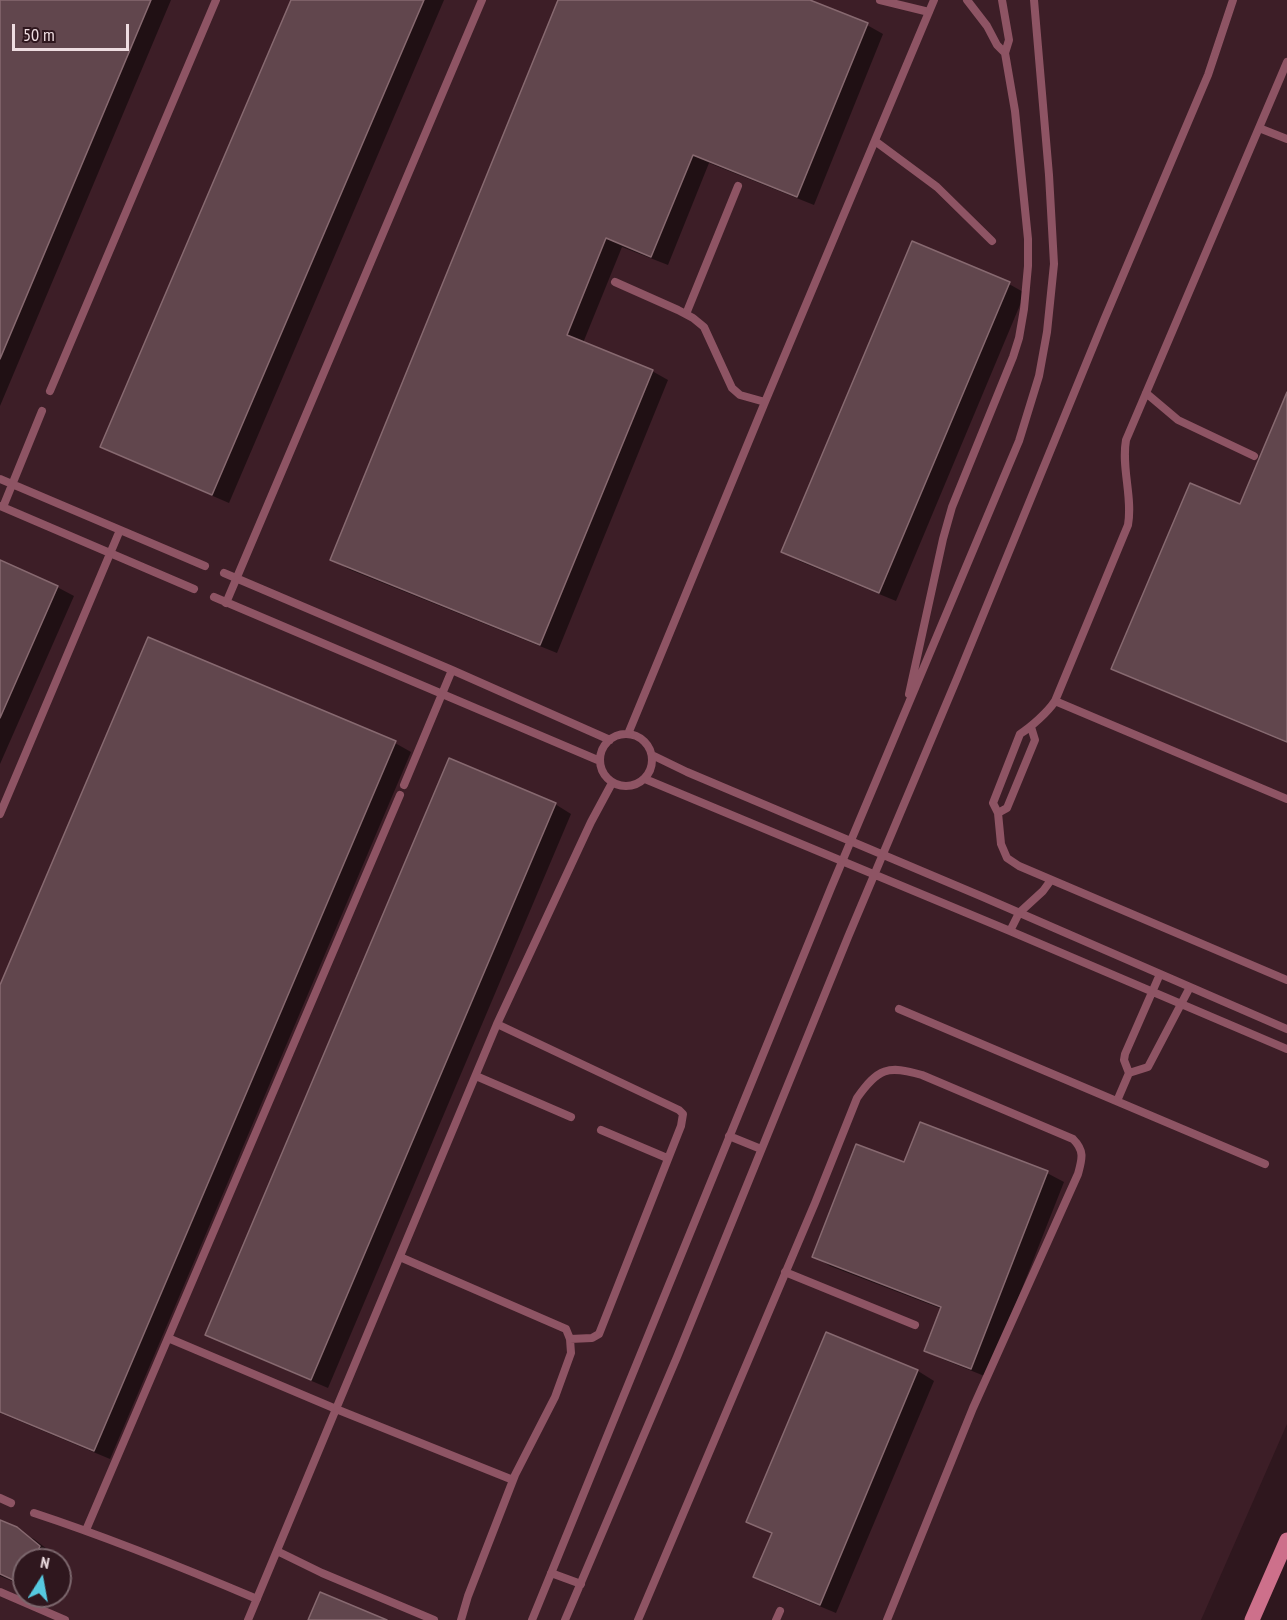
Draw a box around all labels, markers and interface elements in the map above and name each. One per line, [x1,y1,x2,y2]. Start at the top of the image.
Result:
scale bar [15,12,132,50]
text: 50 m [23,23,55,46]
north arrow [12,1548,72,1608]
text: N [39,1552,51,1573]

